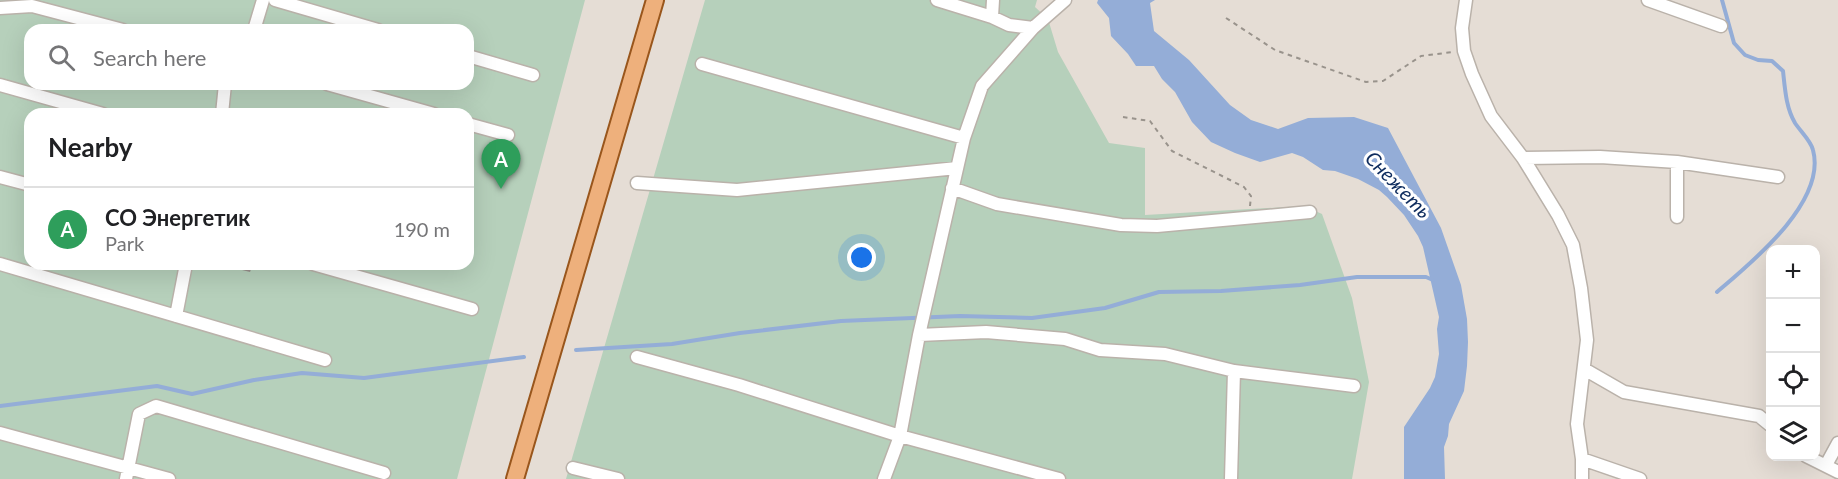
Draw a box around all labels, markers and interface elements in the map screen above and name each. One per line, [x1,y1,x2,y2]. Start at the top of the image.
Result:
search box [24,24,474,90]
icon: search [45,41,78,74]
text: Search here [93,44,206,71]
text: Nearby [48,131,133,163]
pin: A [482,140,520,189]
water label: Снежеть [1361,146,1437,223]
text: СО Энергетик [105,204,250,231]
text: A [61,217,74,241]
text: 190 m [394,217,450,241]
text: Park [105,231,144,255]
your location [847,243,876,272]
map controls [1766,245,1820,461]
button: + [1766,245,1820,299]
button: − [1766,299,1820,353]
button: locate [1766,353,1820,407]
button: layers [1766,407,1820,461]

